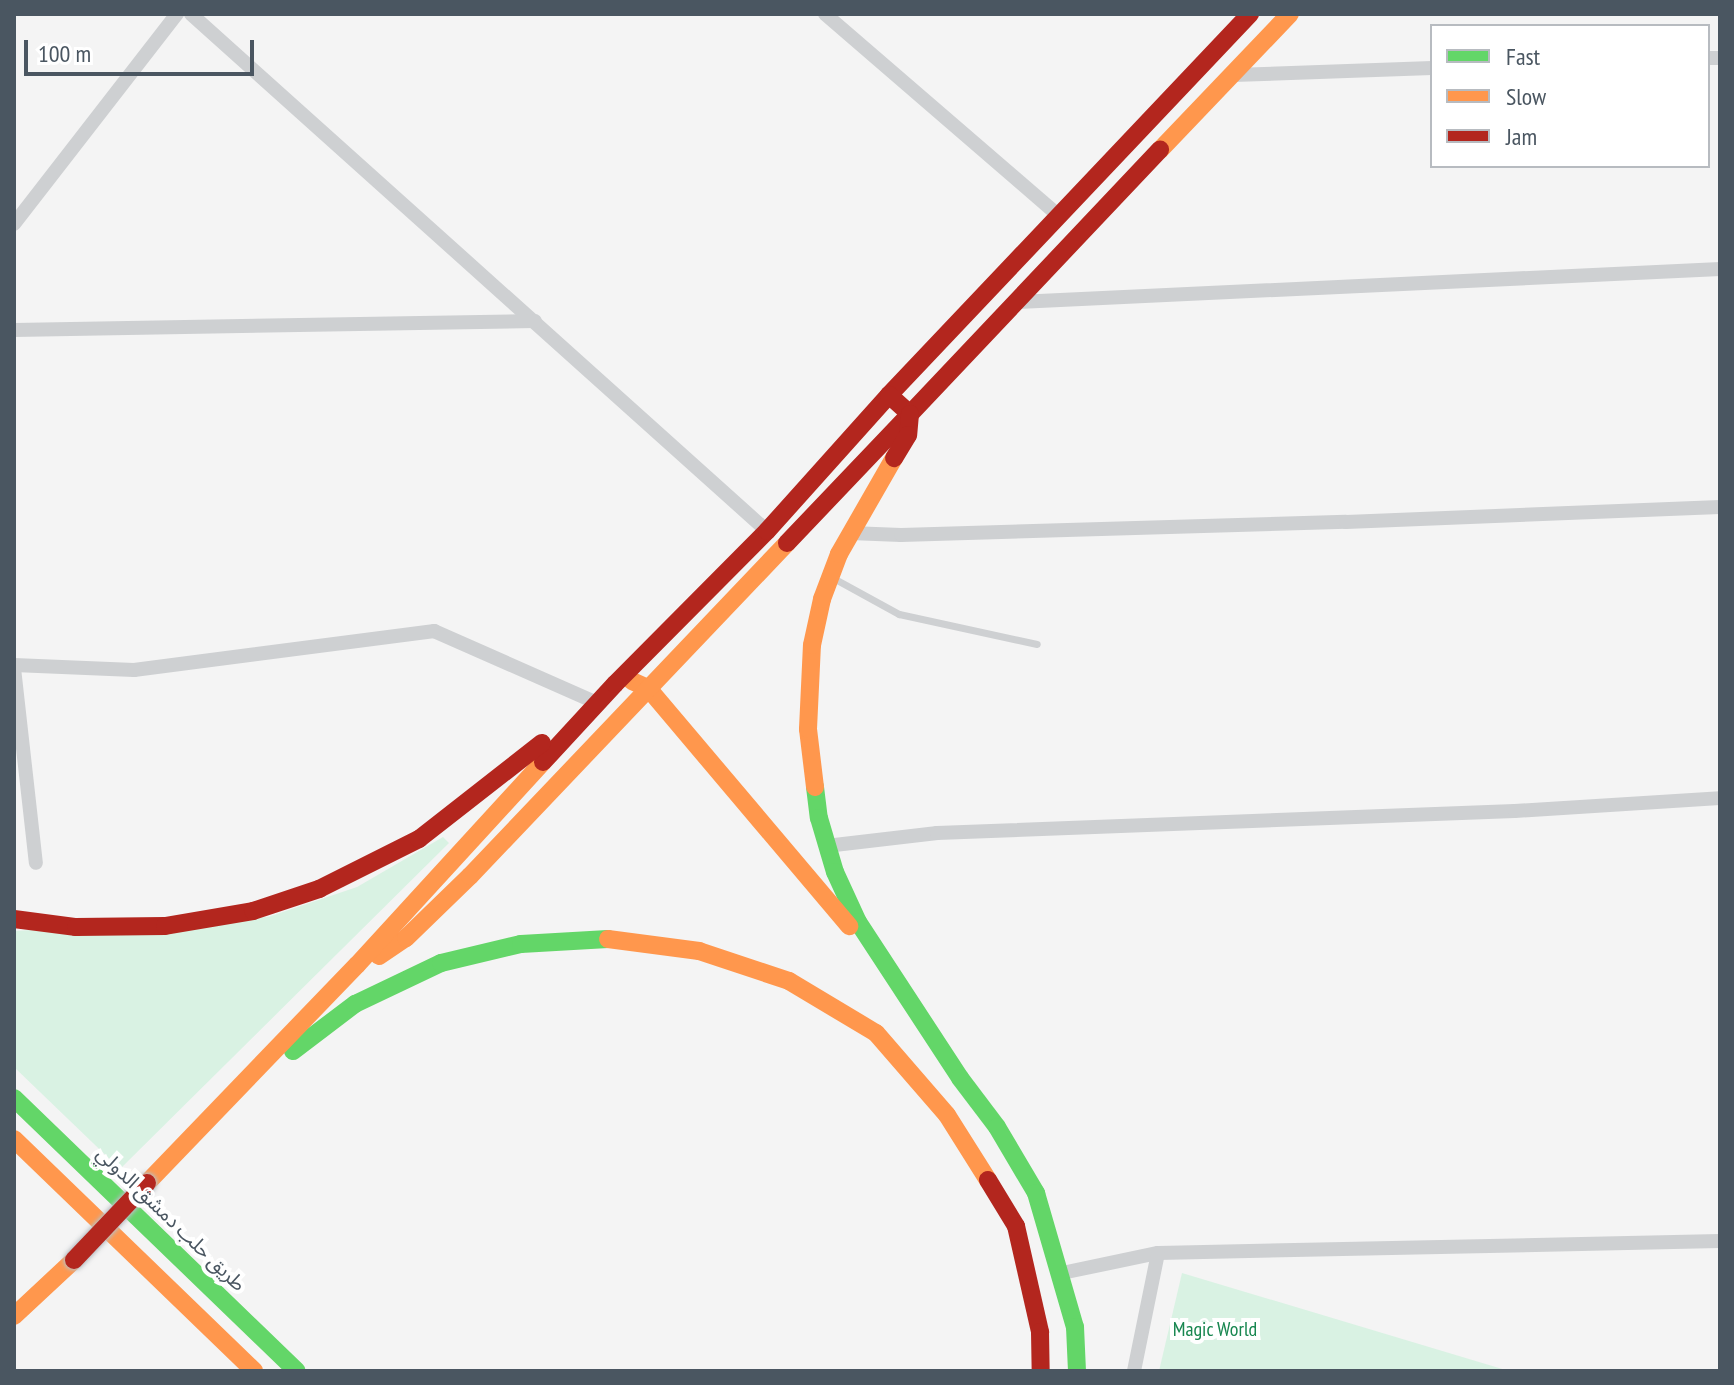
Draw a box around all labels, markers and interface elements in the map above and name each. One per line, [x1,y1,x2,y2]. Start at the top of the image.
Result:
scale bar [28,24,258,74]
legend [1430,24,1710,168]
text: 100 m [38,38,91,69]
text: Fast [1506,41,1540,72]
text: Slow [1506,81,1546,112]
text: Jam [1506,121,1537,152]
street label: طريق حلب دمشق الدولي [91,1142,251,1296]
park label: Magic World [1172,1317,1258,1341]

